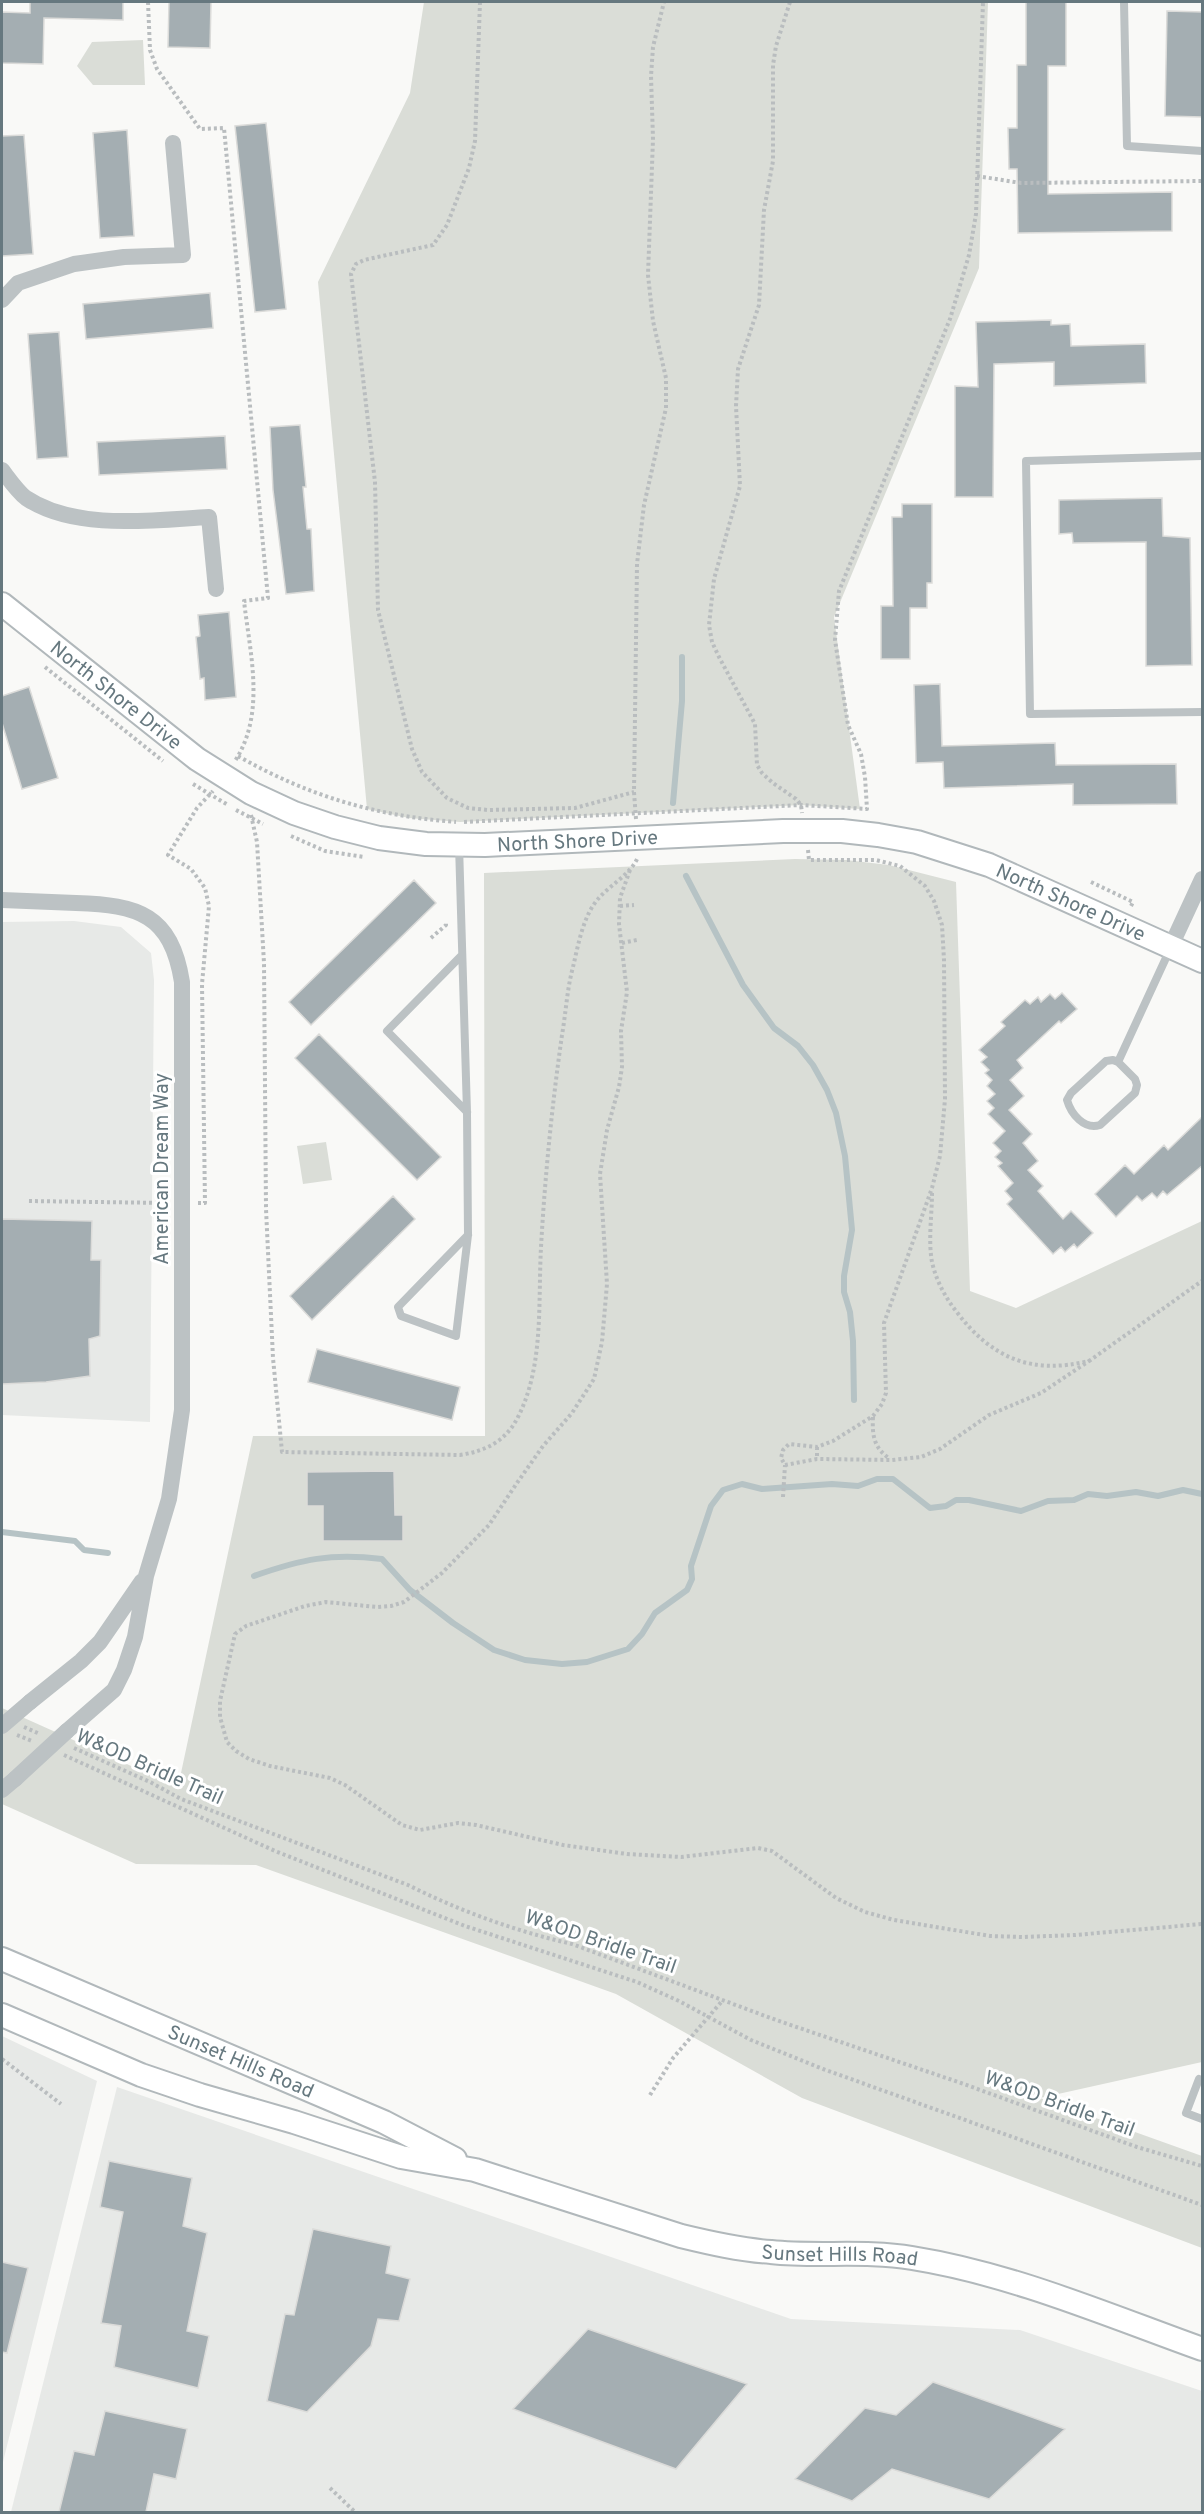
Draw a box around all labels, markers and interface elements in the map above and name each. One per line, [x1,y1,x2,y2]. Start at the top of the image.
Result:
street label: North Shore Drive [44,636,186,757]
street label: North Shore Drive [496,826,659,859]
street label: North Shore Drive [991,859,1149,949]
street label: American Dream Way [150,1073,176,1265]
street label: W&OD Bridle Trail [72,1724,227,1812]
street label: W&OD Bridle Trail [521,1905,679,1981]
street label: Sunset Hills Road [163,2020,318,2106]
street label: W&OD Bridle Trail [980,2066,1138,2144]
street label: Sunset Hills Road [760,2240,920,2274]

